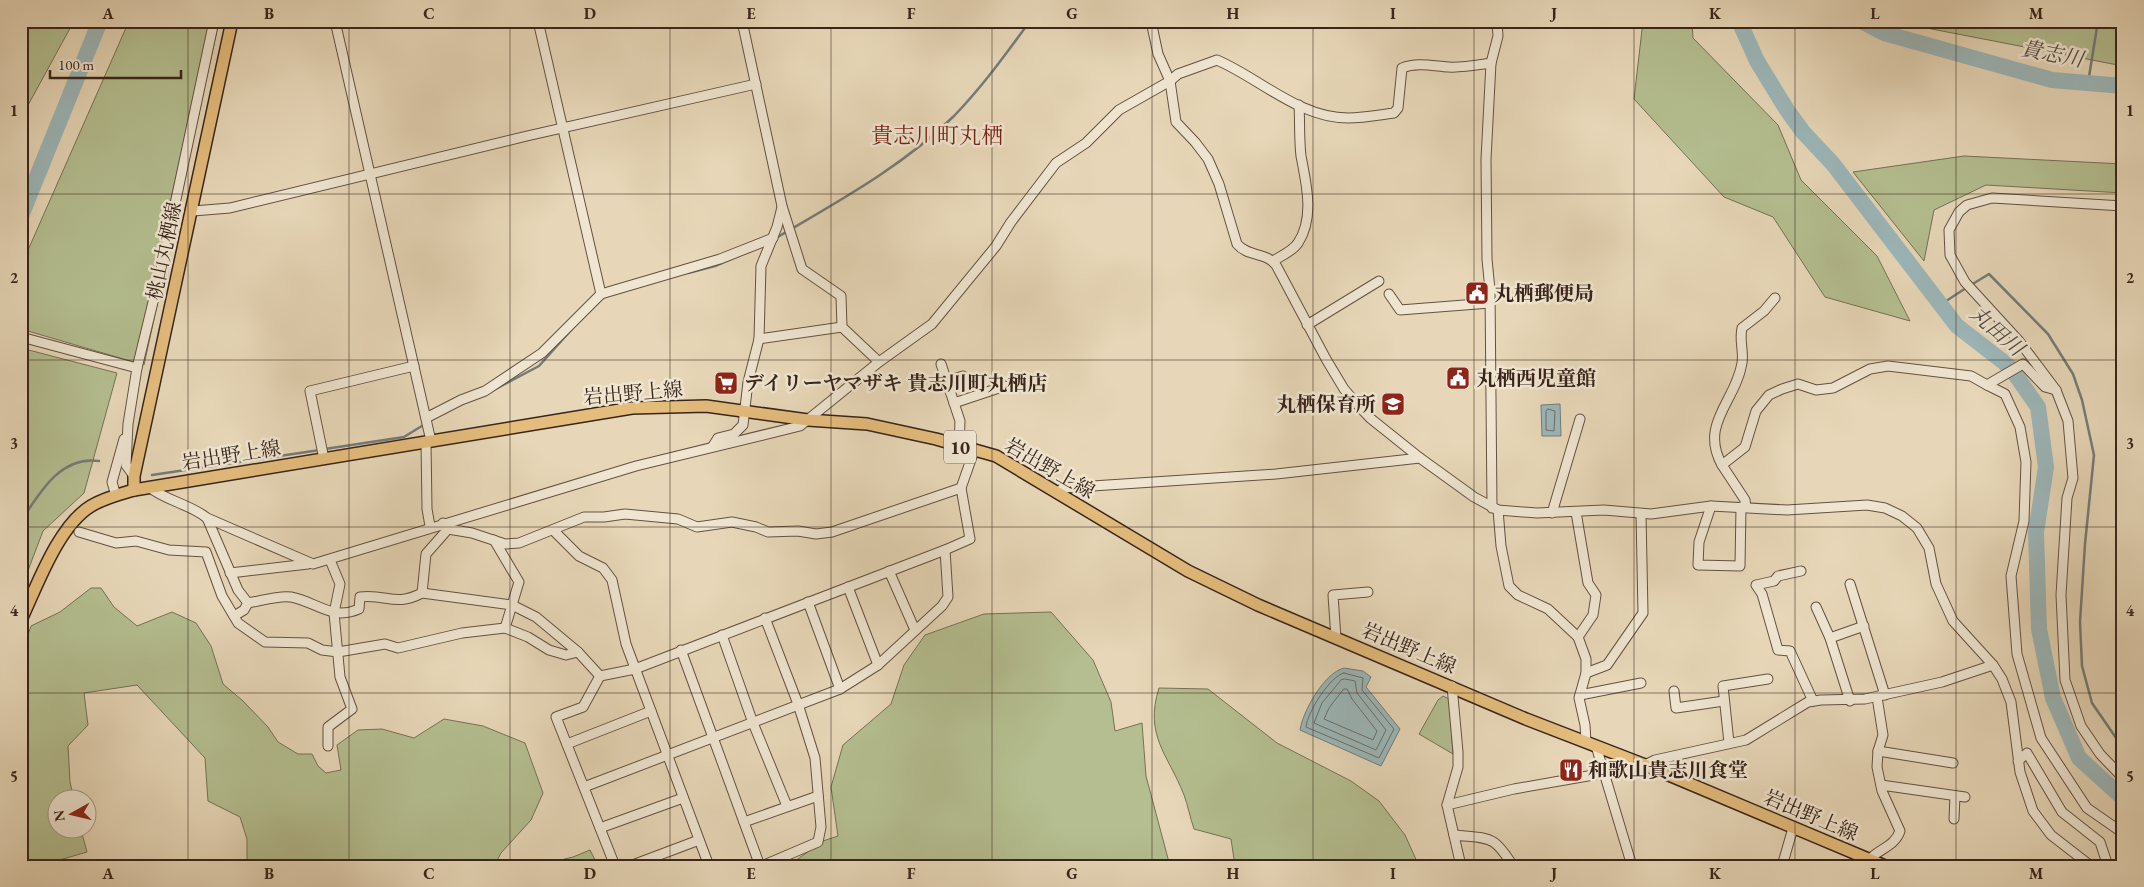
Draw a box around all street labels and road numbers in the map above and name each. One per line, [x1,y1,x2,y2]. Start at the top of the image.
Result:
street label: 桃山丸栖線 [141,199,187,303]
street label: 岩出野上線 [582,376,684,410]
road number: 10 [944,431,976,464]
street label: 岩出野上線 [1000,432,1100,504]
street label: 岩出野上線 [180,434,282,476]
street label: 岩出野上線 [1358,616,1460,680]
street label: 岩出野上線 [1760,783,1862,847]

